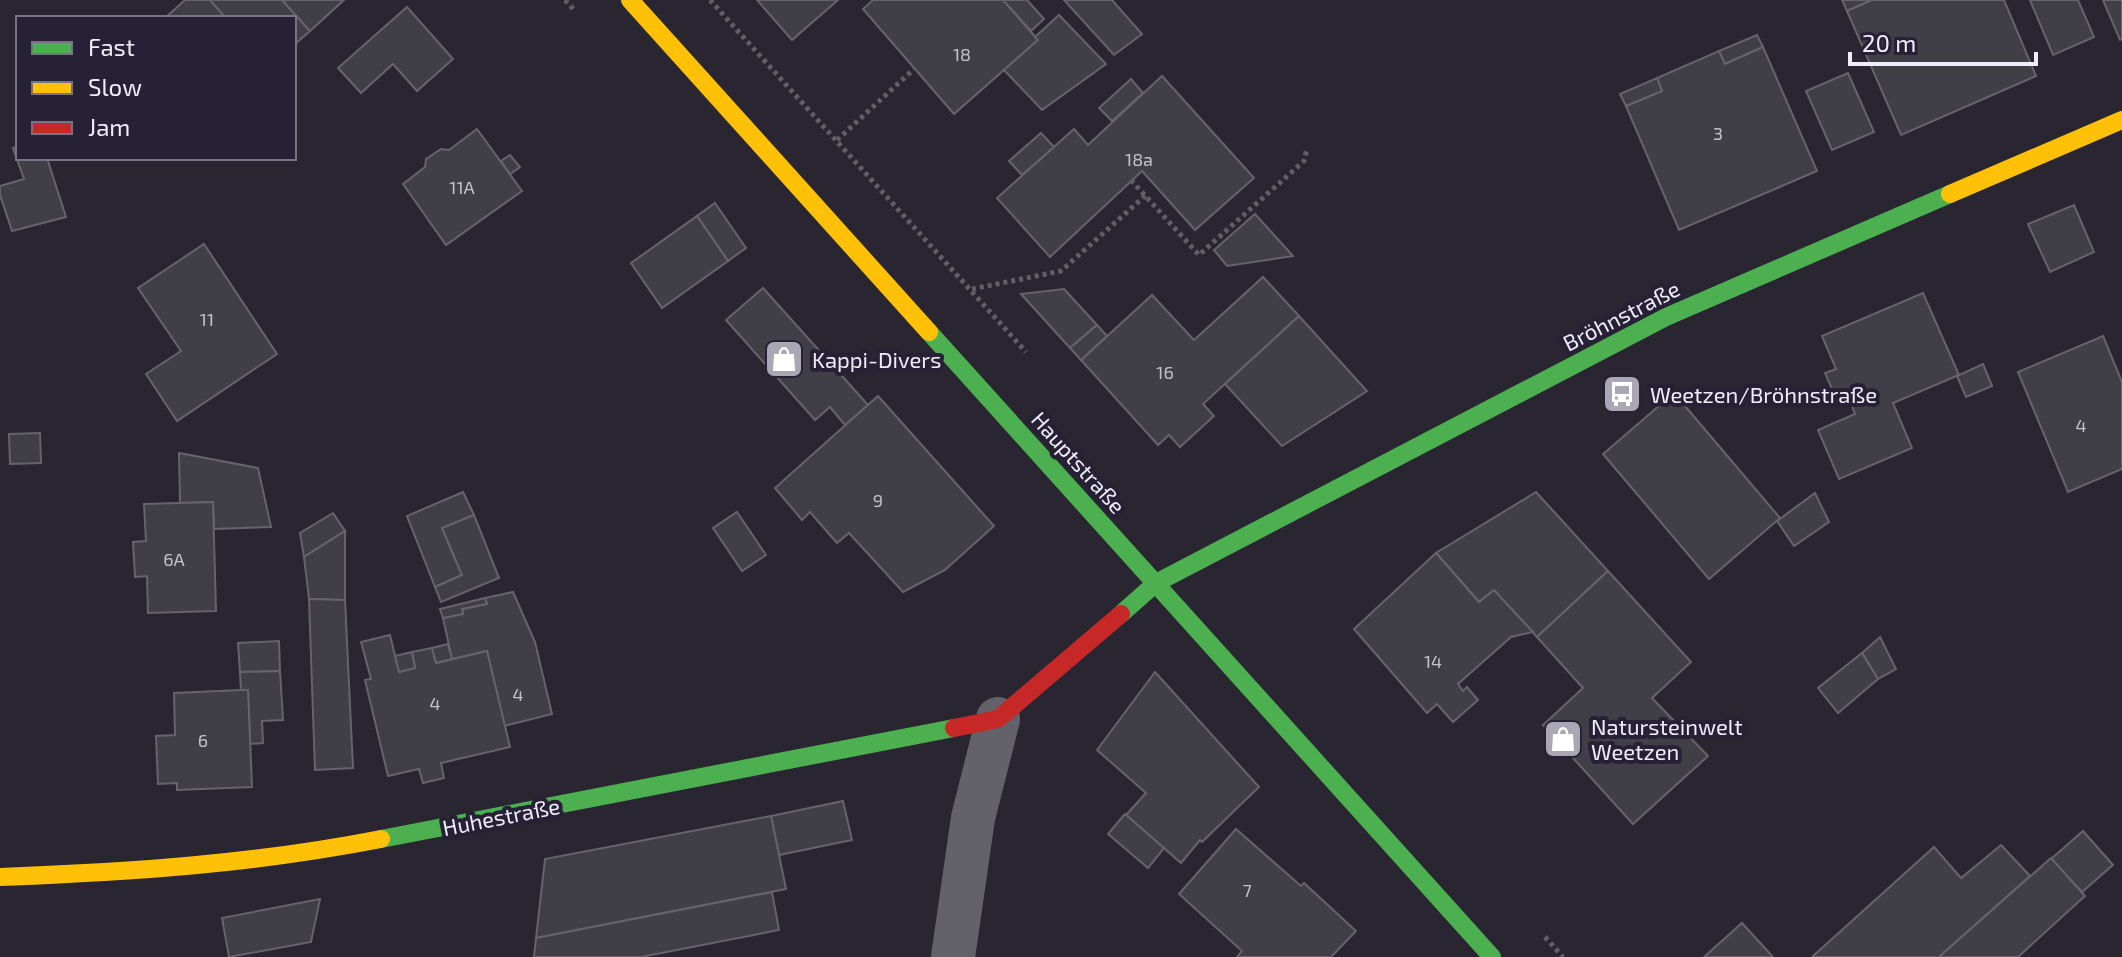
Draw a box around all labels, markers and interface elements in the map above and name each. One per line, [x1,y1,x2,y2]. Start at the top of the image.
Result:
legend [16,16,296,160]
scale bar [1850,16,2036,66]
text: 20 m [1862,28,1916,57]
text: Fast [88,32,135,61]
house number: 18 [953,43,971,65]
text: Slow [88,72,142,101]
text: Jam [88,112,130,141]
house number: 3 [1713,122,1723,144]
house number: 18a [1125,148,1153,170]
house number: 11A [449,176,476,198]
street label: Bröhnstraße [1558,275,1684,355]
house number: 11 [200,308,214,330]
shop icon: Kappi-Divers [763,338,805,380]
place label: Kappi-Divers [812,346,941,372]
house number: 16 [1156,361,1174,383]
bus stop icon: Weetzen/Bröhnstraße [1601,373,1643,415]
place label: Weetzen/Bröhnstraße [1650,381,1877,407]
street label: Hauptstraße [1027,406,1131,518]
house number: 4 [2075,414,2087,436]
house number: 9 [873,489,883,511]
house number: 6A [163,548,186,570]
house number: 14 [1424,650,1442,672]
house number: 4 [512,683,524,705]
house number: 4 [429,692,441,714]
place label: Natursteinwelt Weetzen [1591,713,1743,764]
shop icon: Natursteinwelt Weetzen [1542,718,1584,760]
house number: 6 [198,729,208,751]
street label: Huhestraße [440,792,562,840]
house number: 7 [1242,879,1252,901]

